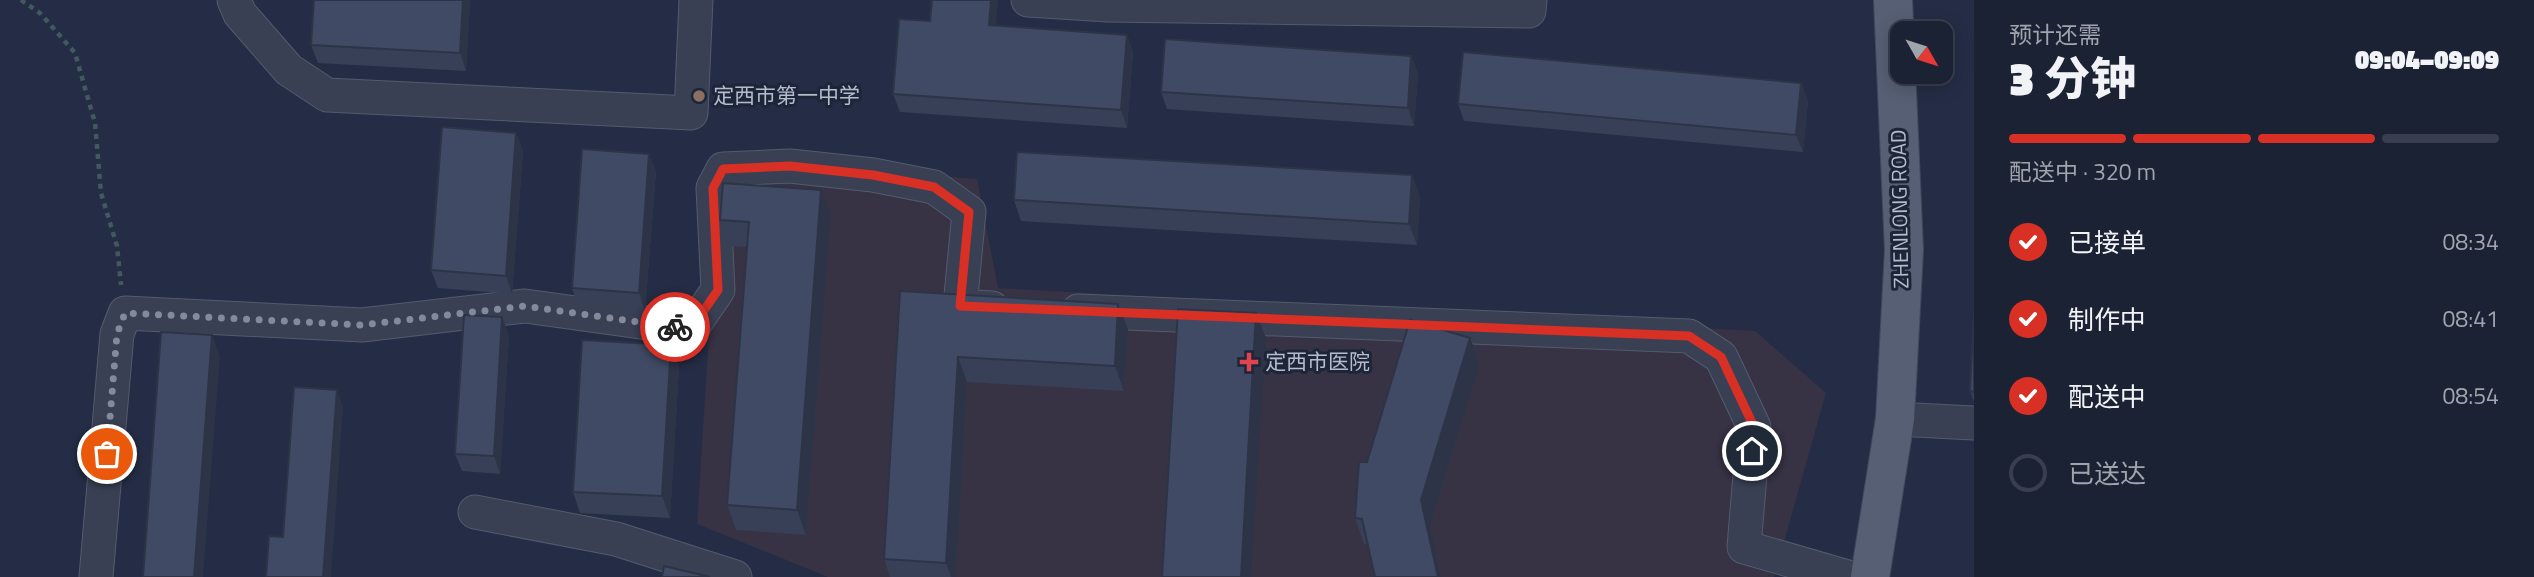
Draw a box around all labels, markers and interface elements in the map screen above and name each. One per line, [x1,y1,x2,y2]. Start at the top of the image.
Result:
text: 预计还需 [2009,17,2101,52]
north arrow [1890,21,1953,84]
map controls [1890,21,1953,84]
text: 09:04–09:09 [2355,40,2499,79]
text: 3 分钟 [2009,43,2136,113]
place label: 定西市第一中学 [713,79,860,111]
marker: 定西市第一中学 [691,88,707,104]
street label: ZHENLONG ROAD [1882,129,1916,289]
text: 配送中 · 320 m [2009,154,2156,189]
icon: check [2009,223,2047,261]
text: 已接单 [2068,223,2146,262]
text: 08:34 [2442,224,2499,259]
courier [640,292,710,362]
icon: check [2009,300,2047,338]
text: 制作中 [2068,300,2146,339]
text: 08:41 [2442,301,2499,336]
icon: bike [656,308,694,346]
place label: 定西市医院 [1265,345,1370,377]
marker: 定西市医院 [1239,352,1259,372]
icon: check [2009,377,2047,415]
text: 配送中 [2068,377,2146,416]
text: 08:54 [2442,378,2499,413]
pin [1722,421,1782,481]
pin [77,424,137,484]
icon: home [1733,432,1771,470]
icon: bag [88,435,126,473]
text: 已送达 [2068,454,2146,493]

